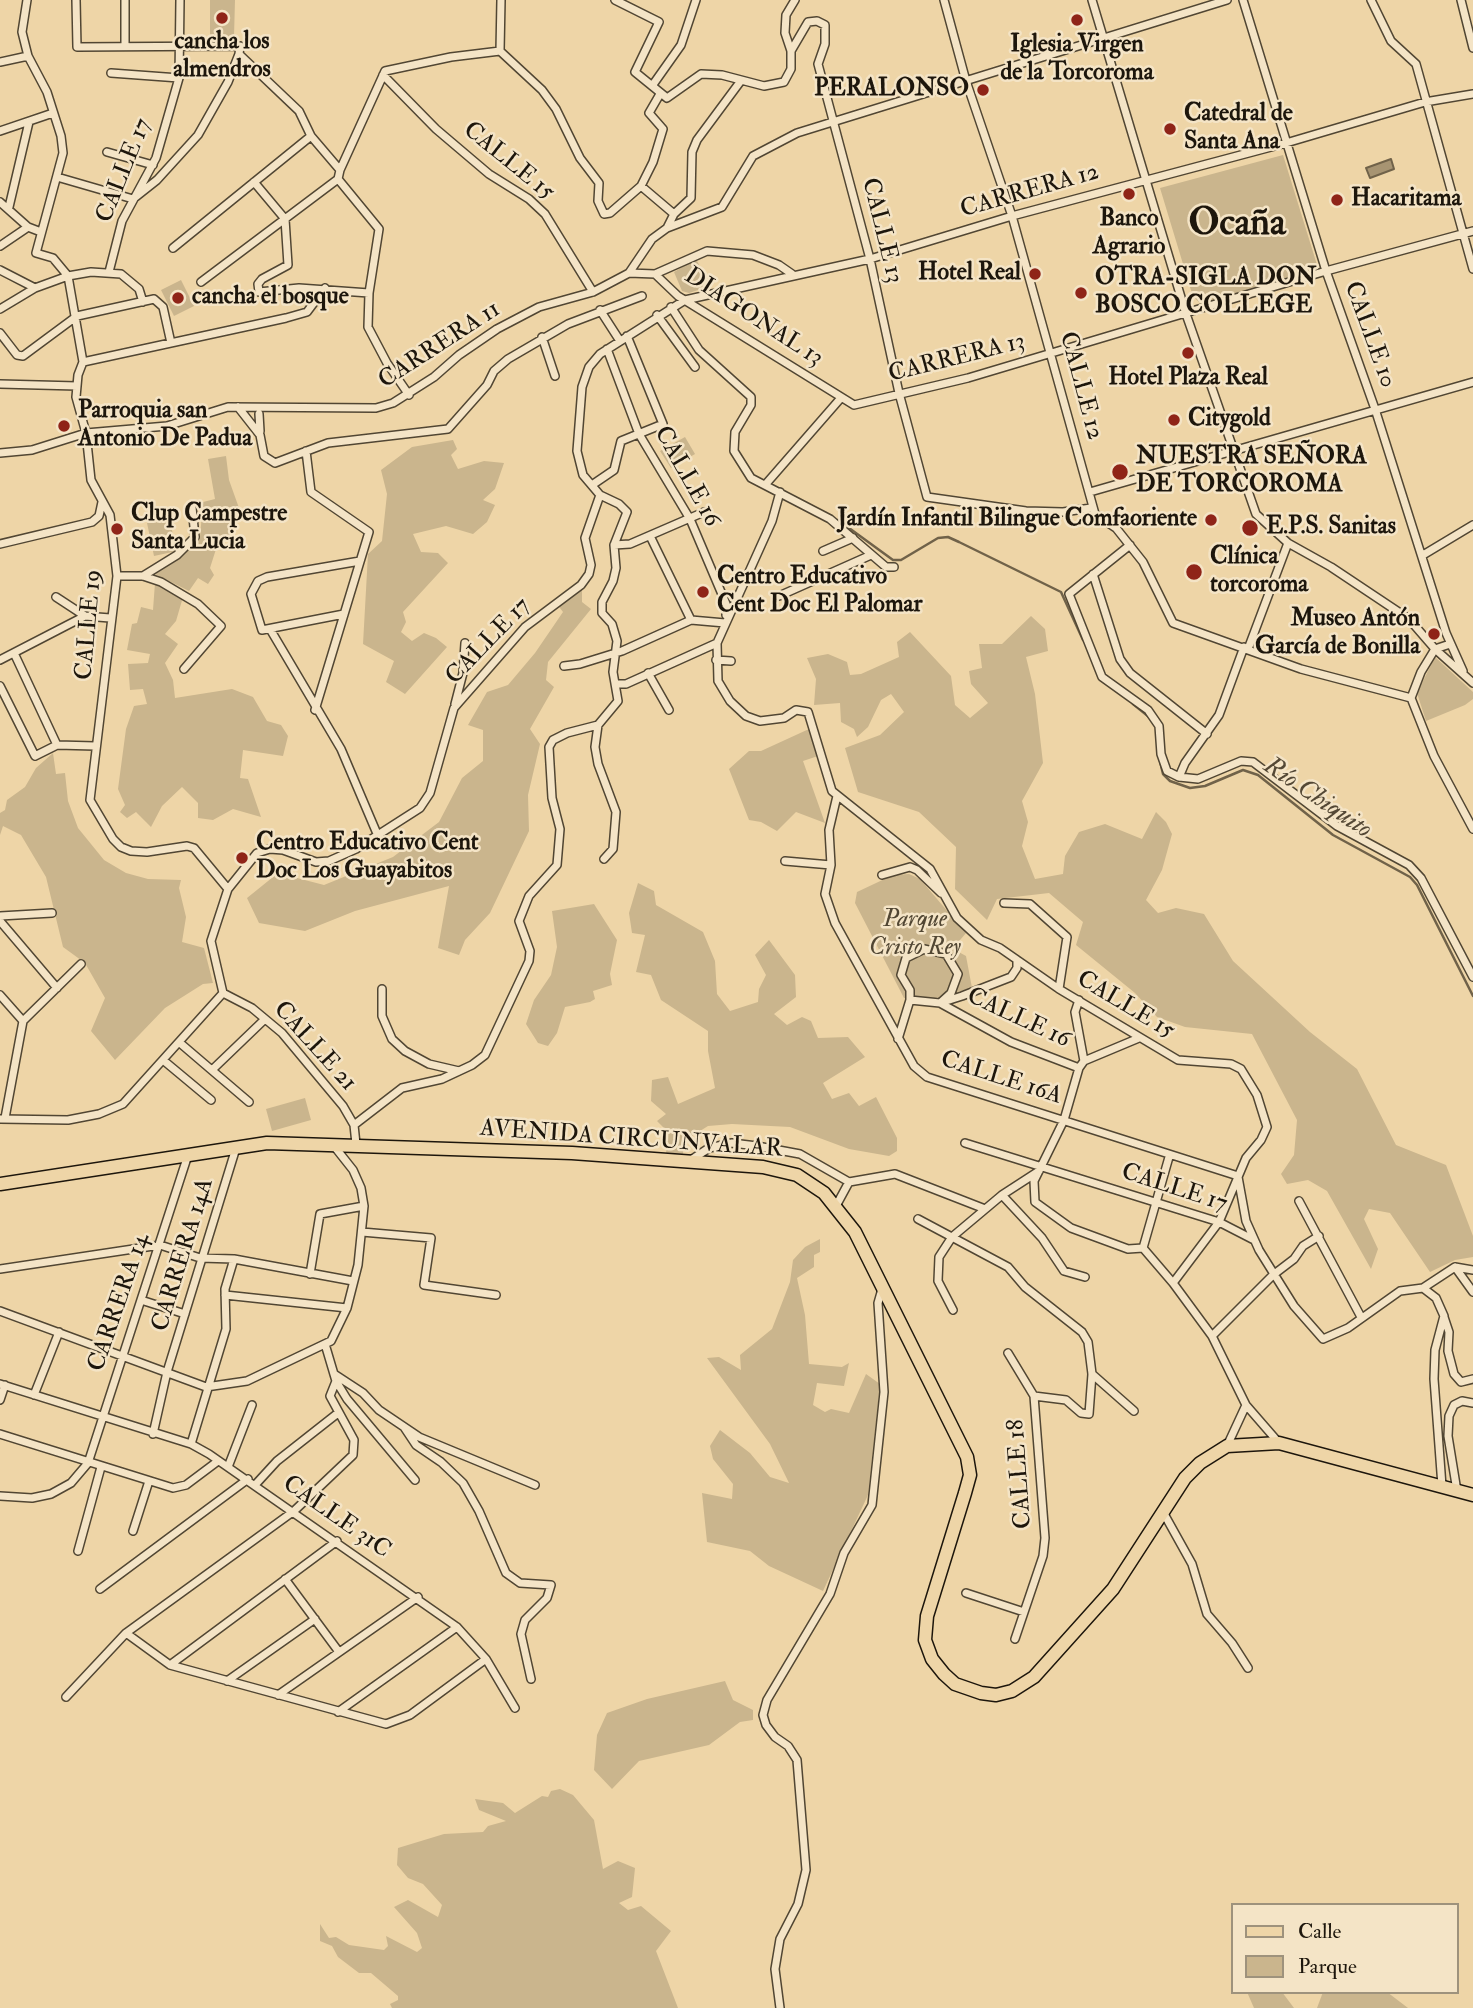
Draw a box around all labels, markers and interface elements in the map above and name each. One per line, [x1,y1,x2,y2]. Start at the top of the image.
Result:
marker: cancha los almendros [214,10,230,26]
marker: Iglesia Virgen de la Torcoroma [1069,12,1085,28]
place label: cancha los almendros [173,29,271,85]
place label: Iglesia Virgen de la Torcoroma [1000,32,1154,88]
place label: PERALONSO [814,76,969,104]
marker: PERALONSO [975,82,991,98]
place label: Catedral de Santa Ana [1184,101,1293,157]
street label: CALLE 17 [91,115,159,227]
street label: CALLE 15 [457,117,559,207]
marker: Catedral de Santa Ana [1162,121,1178,137]
street label: CARRERA 12 [957,158,1103,226]
street label: CALLE 13 [854,175,908,287]
marker: Banco Agrario [1121,186,1137,202]
place label: Hacaritama [1351,186,1461,214]
marker: Hacaritama [1329,192,1345,208]
district label: Ocaña [1188,203,1286,249]
place label: Banco Agrario [1093,206,1165,262]
place label: Hotel Real [918,260,1021,288]
street label: DIAGONAL 13 [678,262,828,374]
place label: OTRA-SIGLA DON BOSCO COLLEGE [1095,265,1316,321]
marker: Hotel Real [1027,266,1043,282]
street label: CALLE 10 [1337,278,1401,392]
place label: cancha el bosque [192,284,349,312]
marker: OTRA-SIGLA DON BOSCO COLLEGE [1073,285,1089,301]
marker: cancha el bosque [170,290,186,306]
street label: CARRERA 11 [374,296,506,396]
street label: CARRERA 13 [886,328,1028,390]
street label: CALLE 12 [1052,329,1108,443]
marker: Hotel Plaza Real [1180,345,1196,361]
place label: Hotel Plaza Real [1108,365,1268,393]
place label: Parroquia san Antonio De Padua [78,398,252,454]
place label: Citygold [1188,406,1271,434]
marker: Citygold [1166,412,1182,428]
marker: Parroquia san Antonio De Padua [56,418,72,434]
street label: CALLE 16 [647,422,725,532]
place label: NUESTRA SEÑORA DE TORCOROMA [1136,444,1367,500]
marker: NUESTRA SEÑORA DE TORCOROMA [1110,462,1130,482]
place label: Clup Campestre Santa Lucia [131,501,287,557]
place label: Jardín Infantil Bilingue Comfaoriente [838,506,1197,534]
marker: Jardín Infantil Bilingue Comfaoriente [1203,512,1219,528]
place label: E.P.S. Sanitas [1266,514,1396,542]
marker: E.P.S. Sanitas [1240,518,1260,538]
marker: Clup Campestre Santa Lucia [109,521,125,537]
place label: Clínica torcoroma [1210,544,1308,600]
marker: Clínica torcoroma [1184,562,1204,582]
place label: Centro Educativo Cent Doc El Palomar [717,564,922,620]
street label: CALLE 19 [71,569,109,681]
marker: Centro Educativo Cent Doc El Palomar [695,584,711,600]
street label: CALLE 17 [441,593,537,691]
place label: Museo Antón García de Bonilla [1255,606,1420,662]
marker: Museo Antón García de Bonilla [1426,626,1442,642]
water label: Río Chiquito [1257,751,1377,847]
place label: Centro Educativo Cent Doc Los Guayabitos [256,830,479,886]
marker: Centro Educativo Cent Doc Los Guayabitos [234,850,250,866]
park label: Parque Cristo Rey [869,907,961,963]
street label: CALLE 15 [1071,966,1179,1046]
street label: CALLE 16 [962,983,1074,1055]
street label: CALLE 21 [266,996,362,1098]
street label: CALLE 16A [937,1046,1065,1112]
street label: AVENIDA CIRCUNVALAR [479,1115,783,1165]
street label: CALLE 17 [1117,1158,1231,1220]
street label: CARRERA 14A [147,1175,221,1335]
street label: CARRERA 14 [83,1230,157,1376]
street label: CALLE 18 [1003,1418,1039,1530]
street label: CALLE 31C [276,1470,396,1566]
legend [1232,1903,1459,1994]
text: Calle [1298,1918,1341,1945]
text: Parque [1298,1953,1357,1980]

